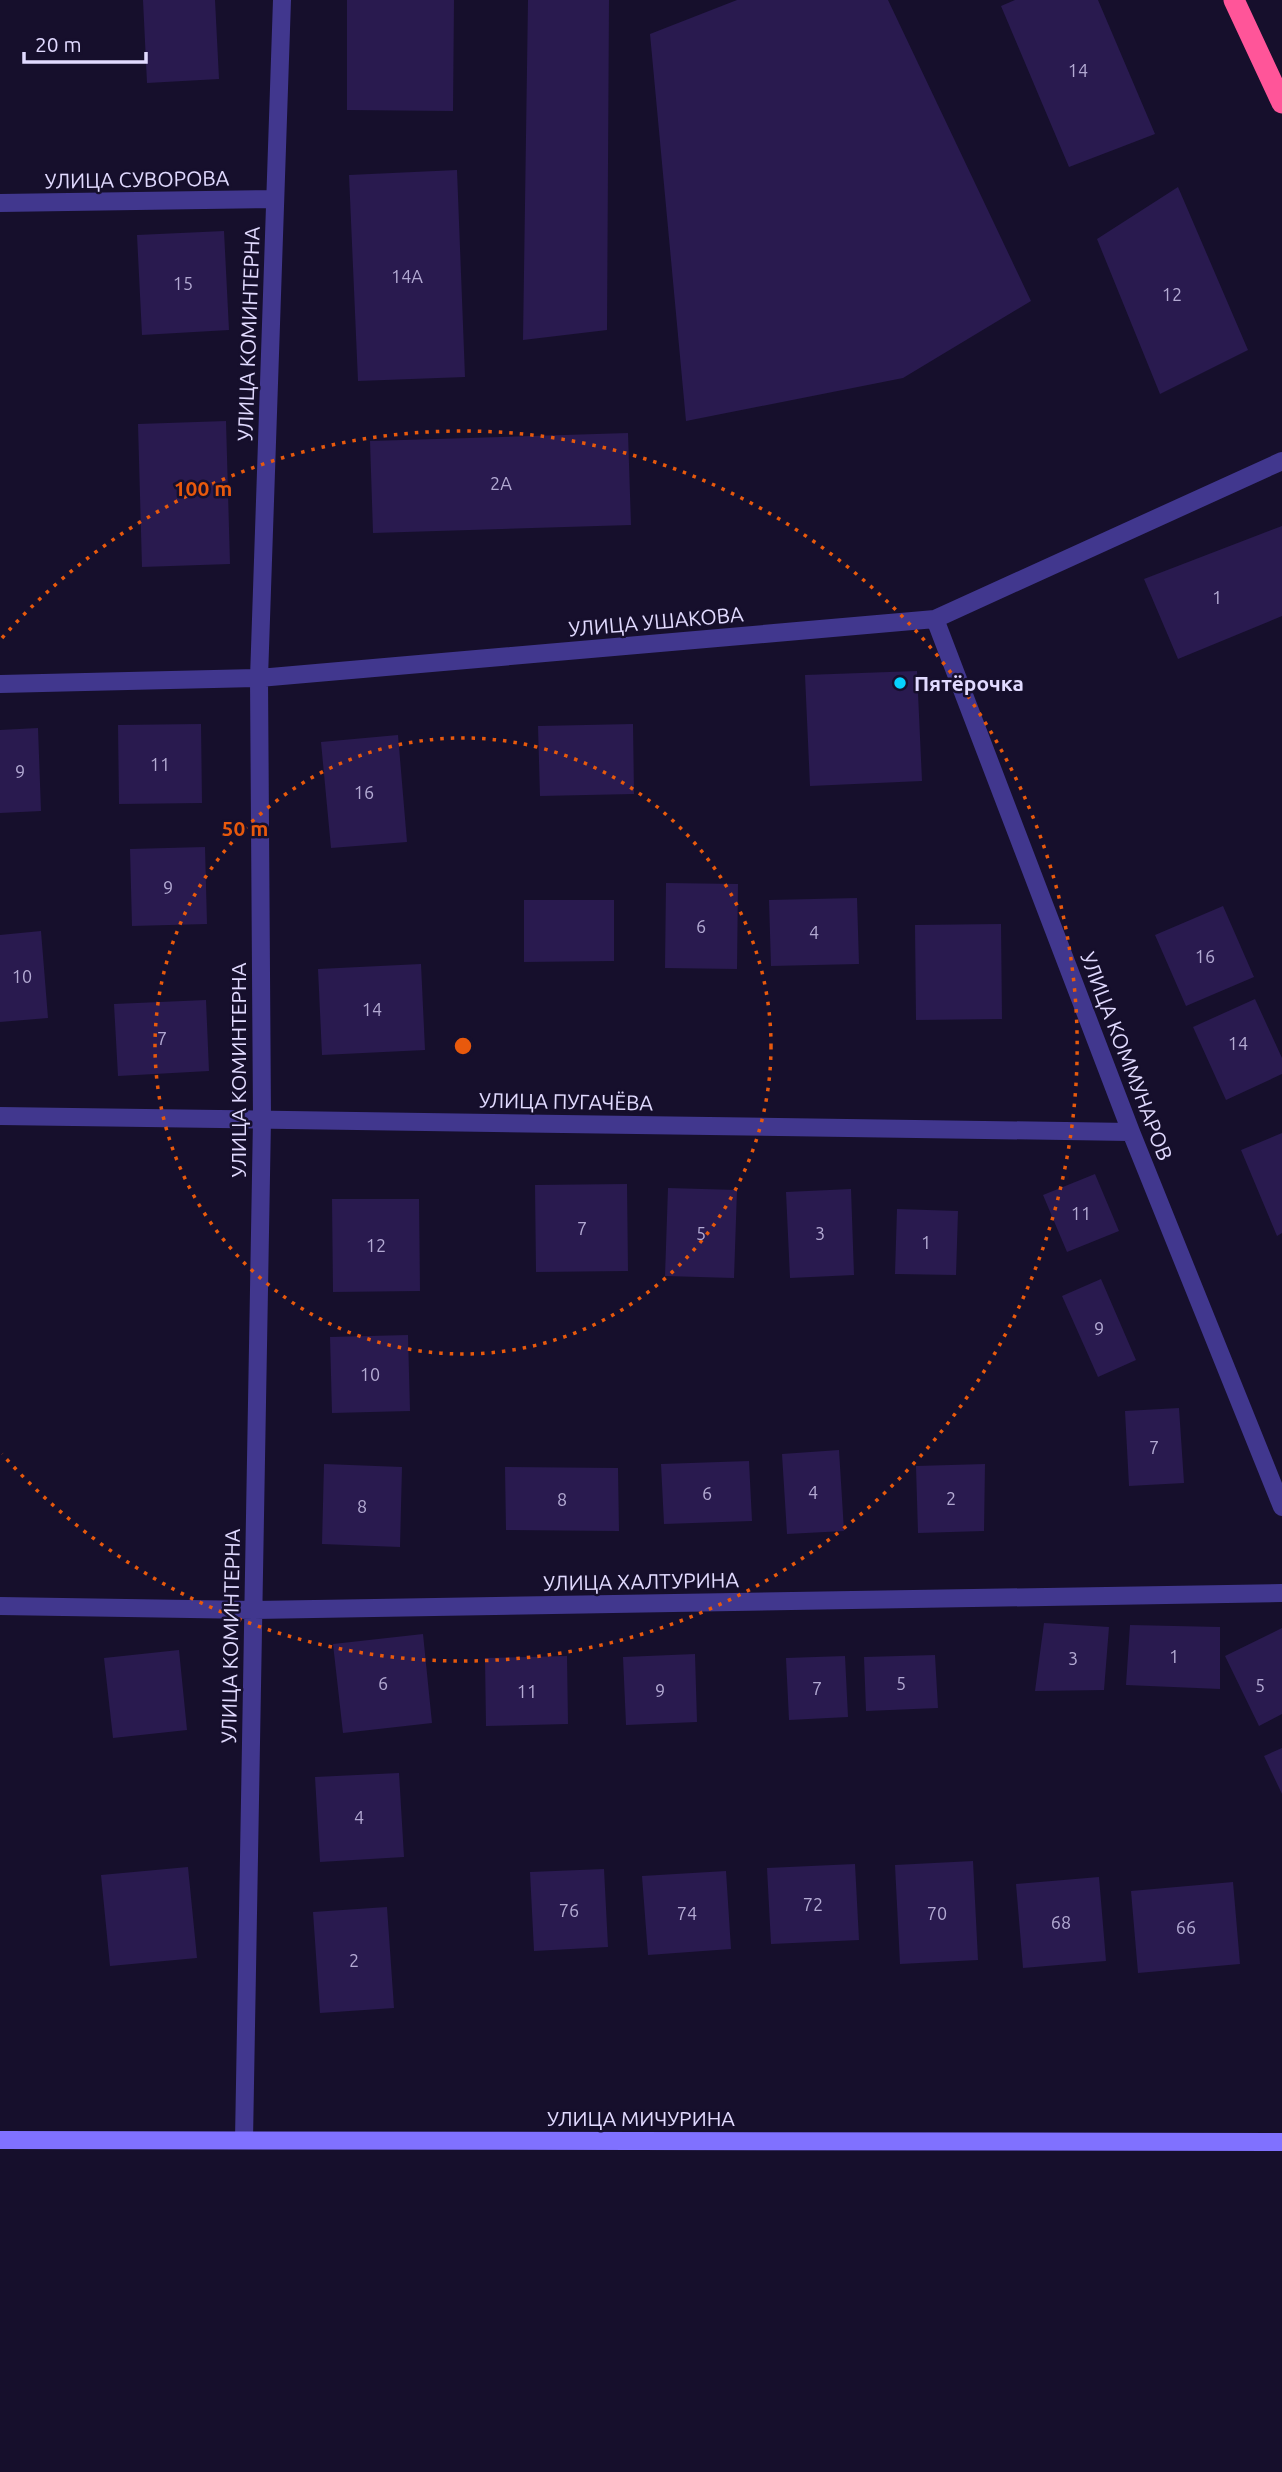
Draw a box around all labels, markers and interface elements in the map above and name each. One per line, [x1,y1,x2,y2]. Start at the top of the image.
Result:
scale bar [24,21,147,65]
text: 20 m [35,32,82,56]
house number: 14 [1068,60,1088,80]
street label: УЛИЦА СУВОРОВА [44,165,230,193]
street label: УЛИЦА КОМИНТЕРНА [232,226,264,442]
house number: 14А [391,266,423,286]
house number: 15 [173,273,193,293]
house number: 12 [1162,284,1182,304]
house number: 2А [490,473,512,493]
text: 100 m [174,476,232,500]
house number: 1 [1212,587,1222,607]
street label: УЛИЦА УШАКОВА [568,601,745,641]
place label: Пятёрочка [914,671,1024,695]
marker: Пятёрочка [892,675,908,691]
house number: 11 [150,754,170,774]
house number: 9 [15,761,25,781]
house number: 16 [354,782,374,802]
text: 50 m [222,816,268,840]
house number: 9 [163,877,173,897]
house number: 6 [696,916,706,936]
house number: 4 [809,922,819,942]
house number: 16 [1195,946,1215,966]
street label: УЛИЦА КОММУНАРОВ [1076,948,1178,1164]
street label: УЛИЦА КОМИНТЕРНА [226,962,250,1177]
house number: 10 [12,966,32,986]
house number: 14 [362,999,382,1019]
house number: 7 [157,1028,167,1048]
house number: 14 [1228,1033,1248,1053]
centre of rings [451,1034,475,1058]
street label: УЛИЦА ПУГАЧЁВА [479,1087,654,1115]
house number: 11 [1071,1203,1091,1223]
house number: 7 [577,1218,587,1238]
house number: 5 [696,1223,706,1243]
house number: 3 [815,1223,825,1243]
house number: 1 [921,1232,931,1252]
house number: 12 [366,1235,386,1255]
house number: 9 [1094,1318,1104,1338]
house number: 10 [360,1364,380,1384]
house number: 7 [1149,1437,1159,1457]
house number: 4 [808,1482,818,1502]
house number: 6 [702,1483,712,1503]
house number: 2 [946,1488,956,1508]
house number: 8 [557,1489,567,1509]
house number: 8 [357,1496,367,1516]
street label: УЛИЦА КОМИНТЕРНА [216,1528,244,1744]
street label: УЛИЦА ХАЛТУРИНА [543,1567,739,1595]
house number: 1 [1169,1646,1179,1666]
house number: 3 [1068,1648,1078,1668]
house number: 6 [378,1673,388,1693]
house number: 5 [896,1673,906,1693]
house number: 5 [1255,1675,1265,1695]
house number: 7 [812,1678,822,1698]
house number: 9 [655,1680,665,1700]
house number: 11 [517,1681,537,1701]
house number: 4 [354,1807,364,1827]
house number: 72 [803,1894,823,1914]
house number: 76 [559,1900,579,1920]
house number: 74 [677,1903,697,1923]
house number: 70 [927,1903,947,1923]
house number: 68 [1051,1912,1071,1932]
house number: 66 [1176,1917,1196,1937]
house number: 2 [349,1950,359,1970]
street label: УЛИЦА МИЧУРИНА [547,2106,735,2130]

